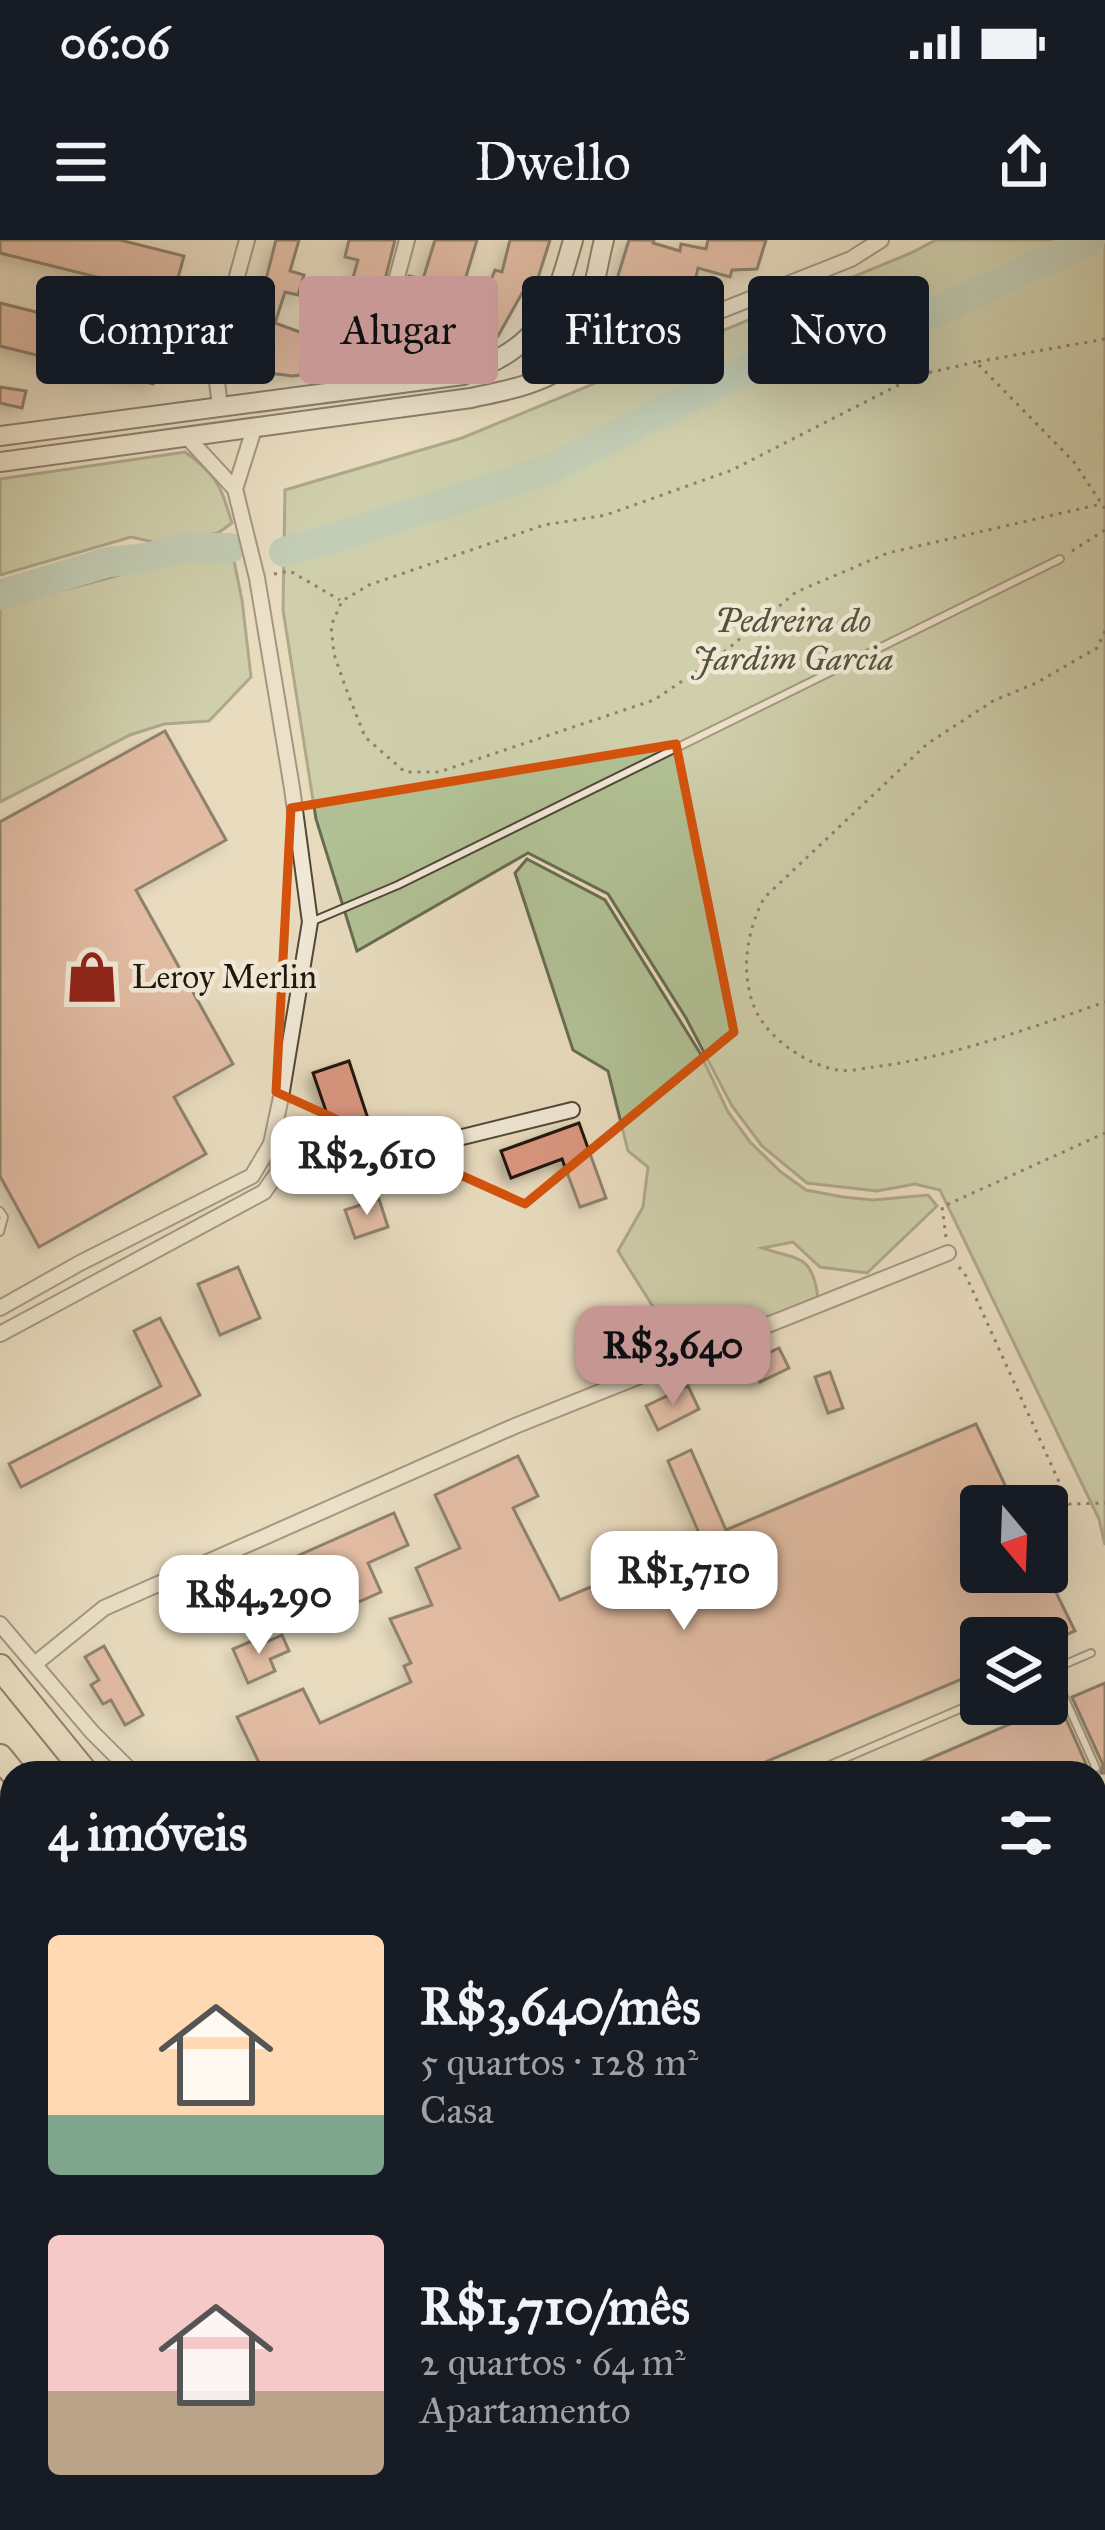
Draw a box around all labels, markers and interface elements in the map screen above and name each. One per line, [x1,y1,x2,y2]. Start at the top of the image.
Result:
text: 06:06 [60,15,170,70]
icon: menu [48,129,114,195]
text: Dwello [474,129,631,195]
icon: share [991,129,1057,195]
chip: Comprar [36,276,275,384]
chip: Alugar [299,276,498,384]
chip: Filtros [522,276,724,384]
chip: Novo [748,276,929,384]
park label: Pedreira do Jardim Garcia [691,601,894,680]
shop icon: Leroy Merlin [63,948,121,1006]
place label: Leroy Merlin [132,957,317,997]
pin: R$2,610 [256,1116,478,1218]
text: R$2,610 [298,1131,436,1179]
pin: R$3,640 [562,1306,784,1408]
text: R$3,640 [603,1321,743,1369]
north arrow [960,1485,1068,1593]
map controls [960,1485,1068,1725]
pin: R$1,710 [573,1531,795,1633]
text: R$1,710 [618,1546,750,1594]
pin: R$4,290 [148,1555,370,1657]
text: R$4,290 [186,1570,332,1618]
button: layers [960,1617,1068,1725]
icon: filters [993,1800,1059,1866]
text: 4 imóveis [48,1802,247,1864]
text: R$3,640/mês [420,1976,701,2038]
icon: home [144,1983,288,2127]
text: 5 quartos · 128 m² [420,2038,698,2086]
text: Casa [420,2086,494,2134]
text: R$1,710/mês [420,2276,690,2338]
icon: home [144,2283,288,2427]
text: 2 quartos · 64 m² [420,2338,686,2386]
text: Apartamento [420,2386,631,2434]

